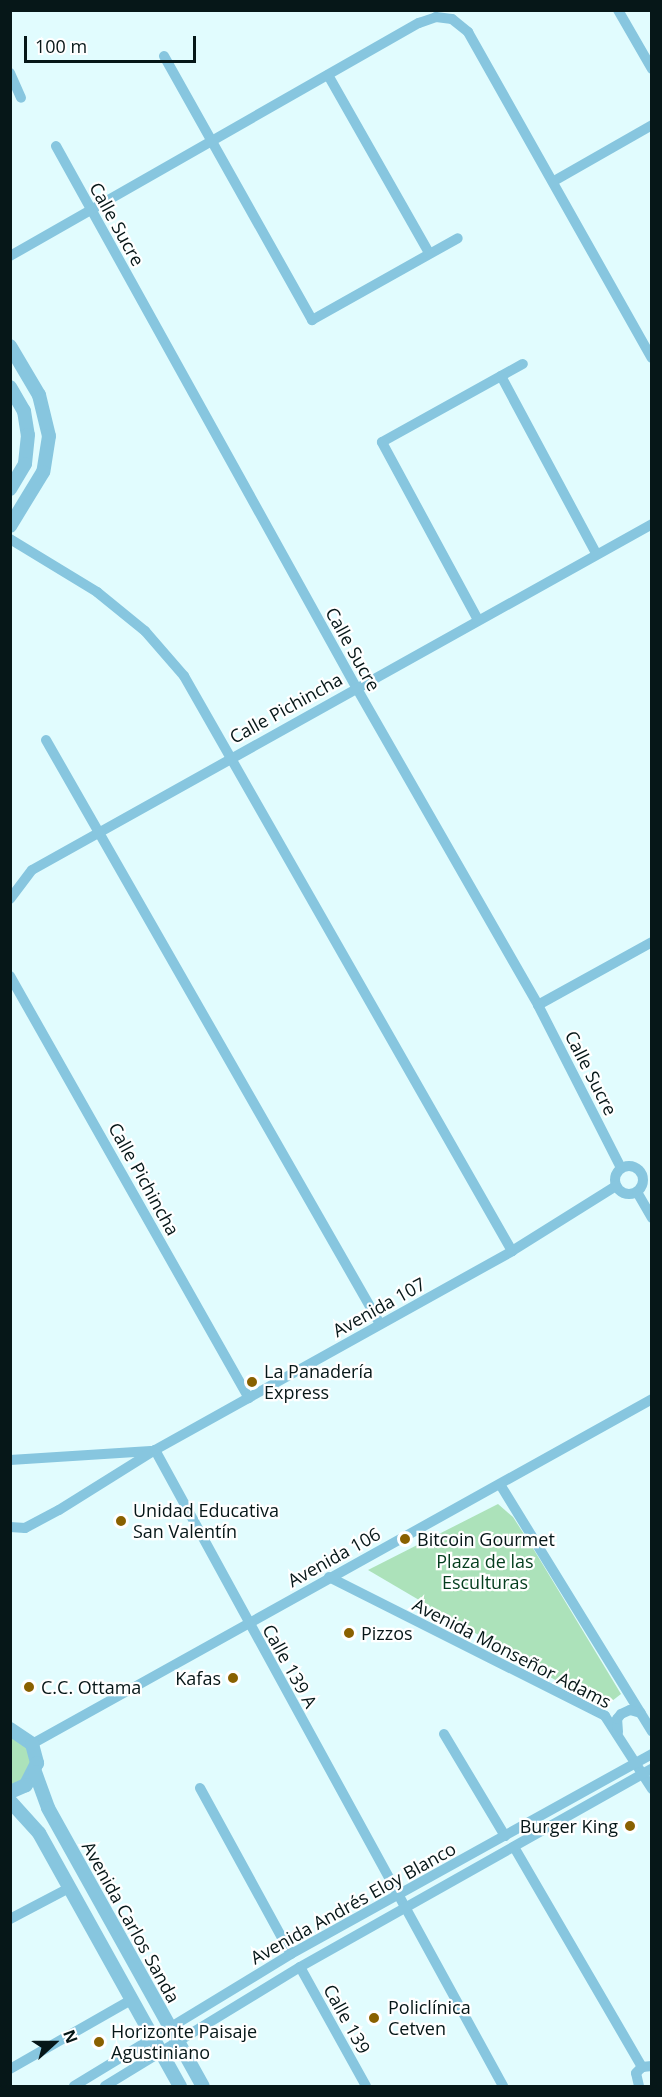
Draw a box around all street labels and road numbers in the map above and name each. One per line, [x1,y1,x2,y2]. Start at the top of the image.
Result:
street label: Calle Sucre [85,178,149,270]
street label: Calle Sucre [321,603,385,695]
street label: Calle Pichincha [226,668,346,748]
street label: Calle Sucre [560,1027,622,1119]
street label: Calle Pichincha [104,1119,184,1239]
street label: Avenida 107 [329,1273,429,1341]
street label: Avenida 106 [284,1523,384,1591]
street label: Avenida Monseñor Adams [409,1593,615,1713]
street label: Calle 139 A [258,1620,322,1712]
street label: Avenida Andrés Eloy Blanco [246,1837,460,1969]
street label: Avenida Carlos Sanda [78,1838,184,2006]
street label: Calle 139 [319,1980,375,2058]

